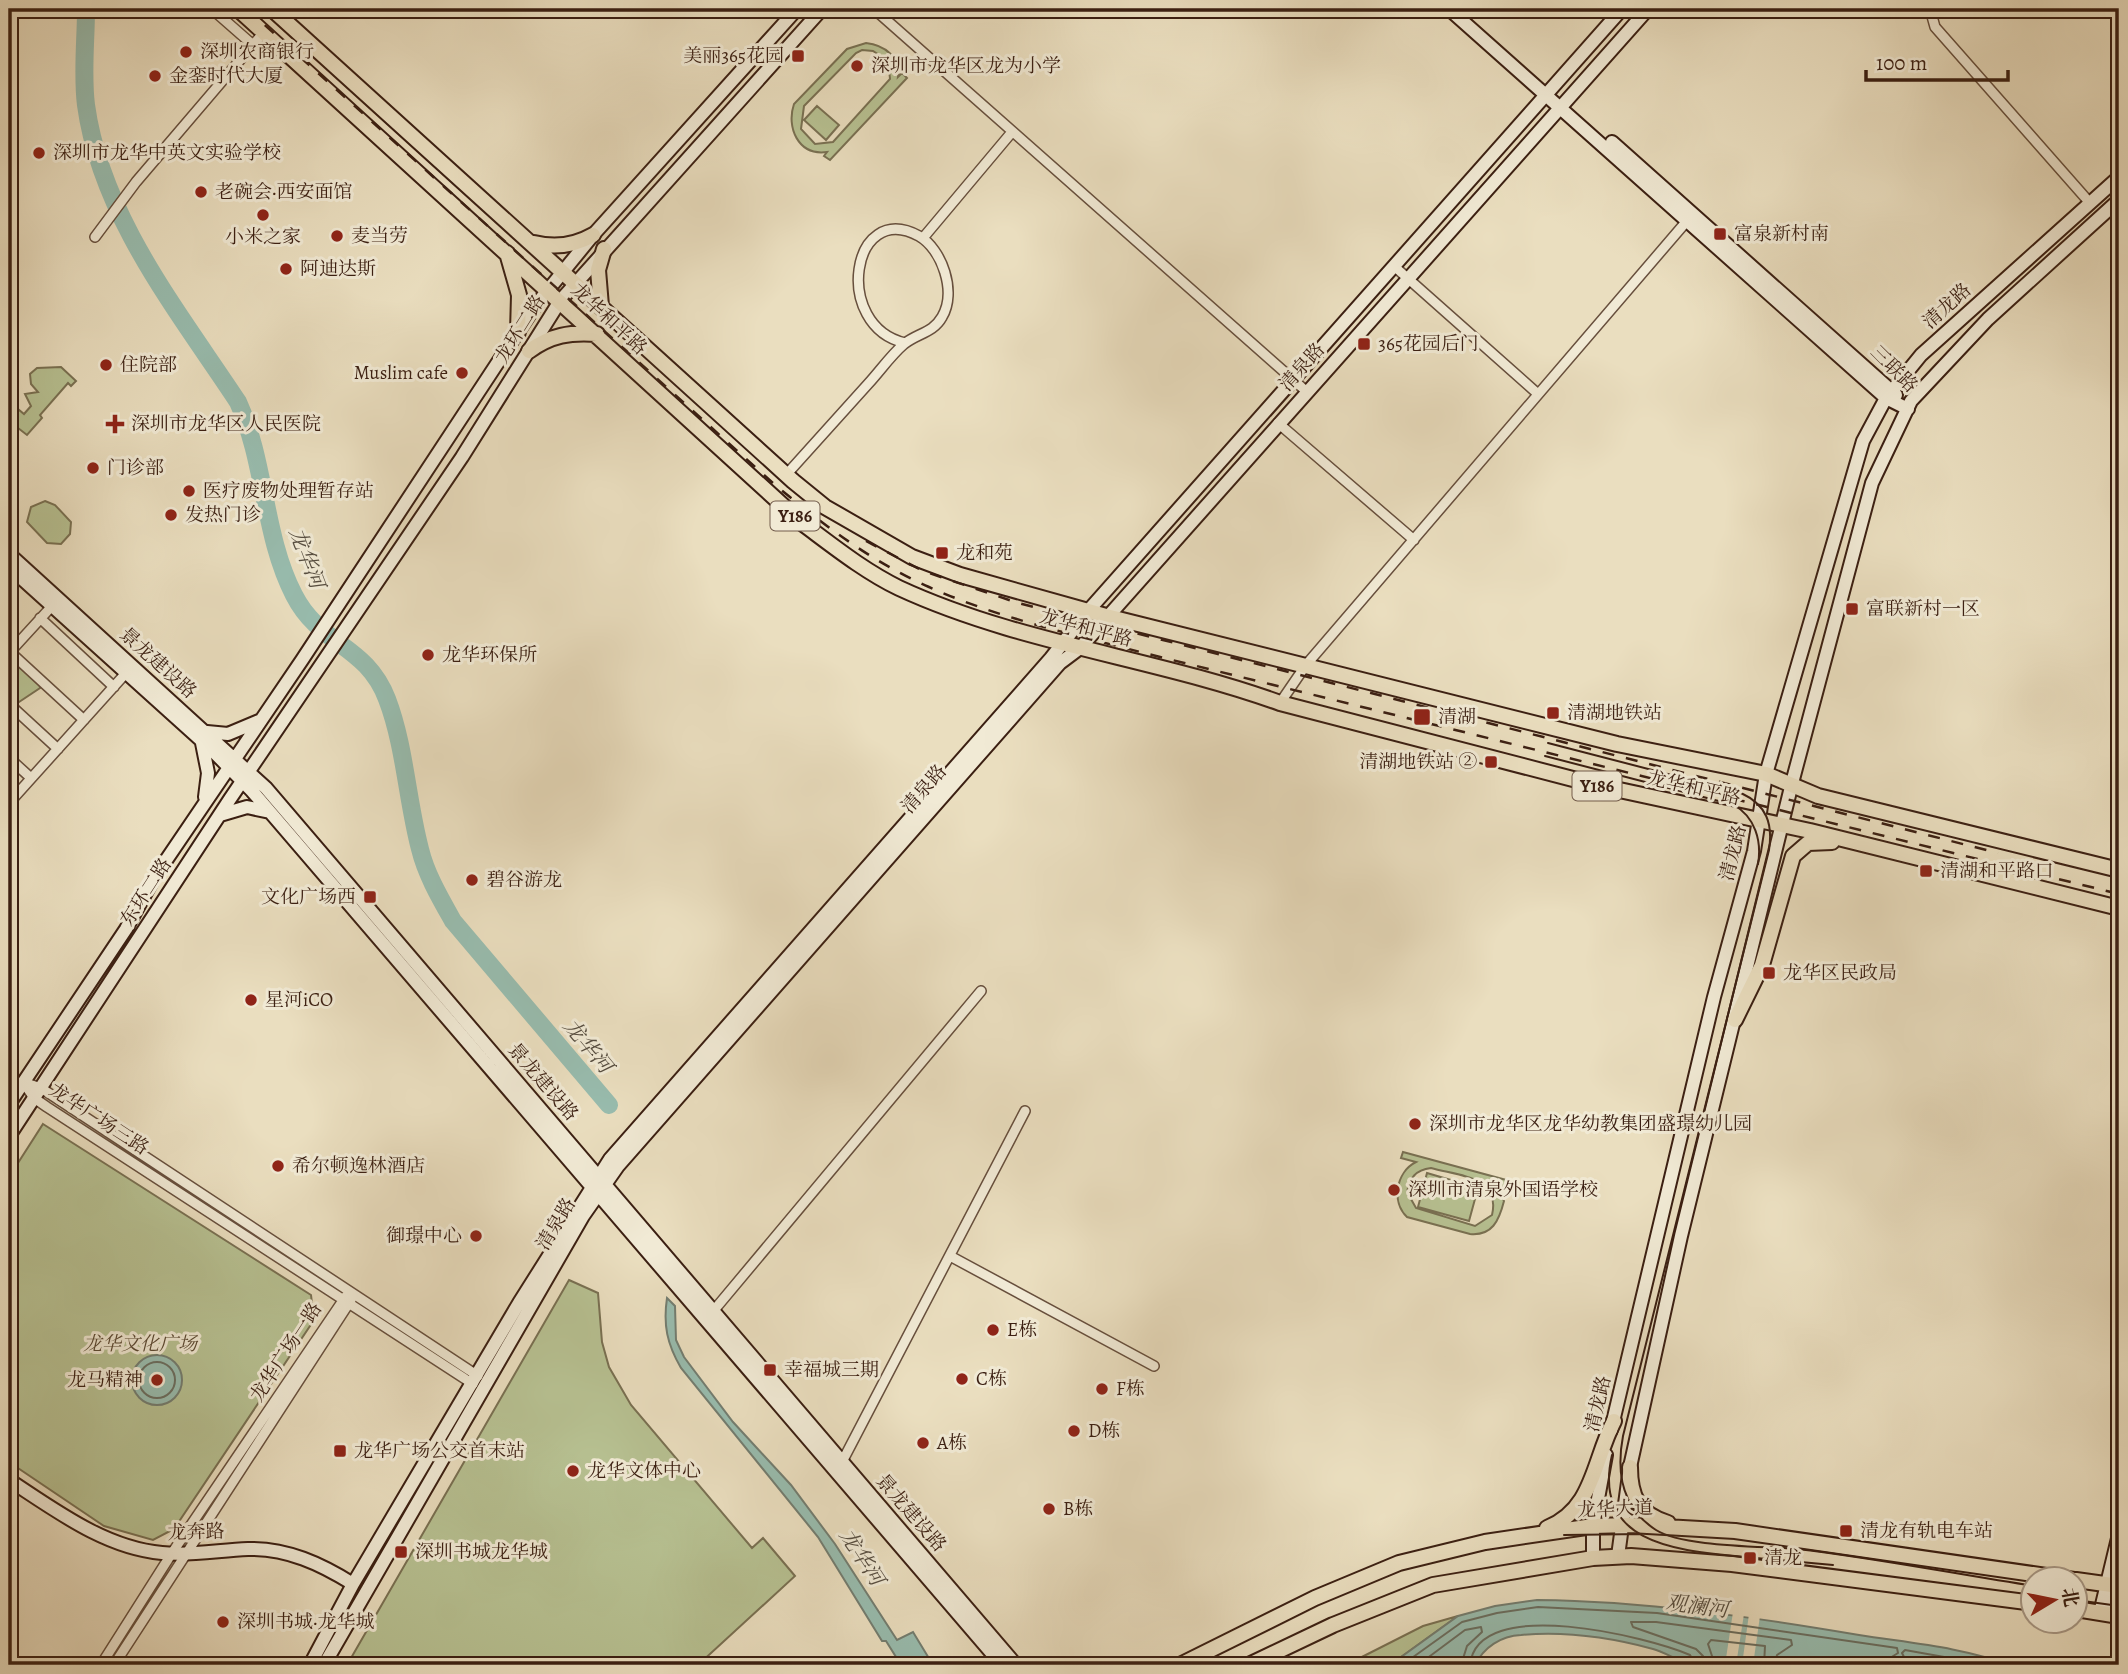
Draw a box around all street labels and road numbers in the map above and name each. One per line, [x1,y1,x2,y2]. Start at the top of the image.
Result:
street label: 龙华和平路 [565,277,653,361]
street label: 清龙路 [1917,277,1977,335]
street label: 龙环二路 [489,290,551,368]
street label: 清泉路 [1273,337,1331,397]
street label: 三联路 [1865,340,1923,398]
road number: Y186 [770,502,820,530]
street label: 龙华和平路 [1037,603,1135,653]
street label: 景龙建设路 [114,622,202,704]
street label: 清泉路 [895,759,953,819]
street label: 龙华和平路 [1645,765,1743,811]
road number: Y186 [1572,772,1622,800]
street label: 清龙路 [1713,822,1753,884]
street label: 东环二路 [114,853,178,931]
street label: 景龙建设路 [502,1038,584,1126]
street label: 龙华广场三路 [44,1077,154,1161]
street label: 清泉路 [530,1193,582,1255]
street label: 龙华广场一路 [244,1297,328,1407]
street label: 清龙路 [1579,1373,1617,1435]
street label: 景龙建设路 [870,1469,952,1557]
street label: 龙华大道 [1577,1495,1653,1523]
street label: 龙奔路 [167,1518,225,1546]

